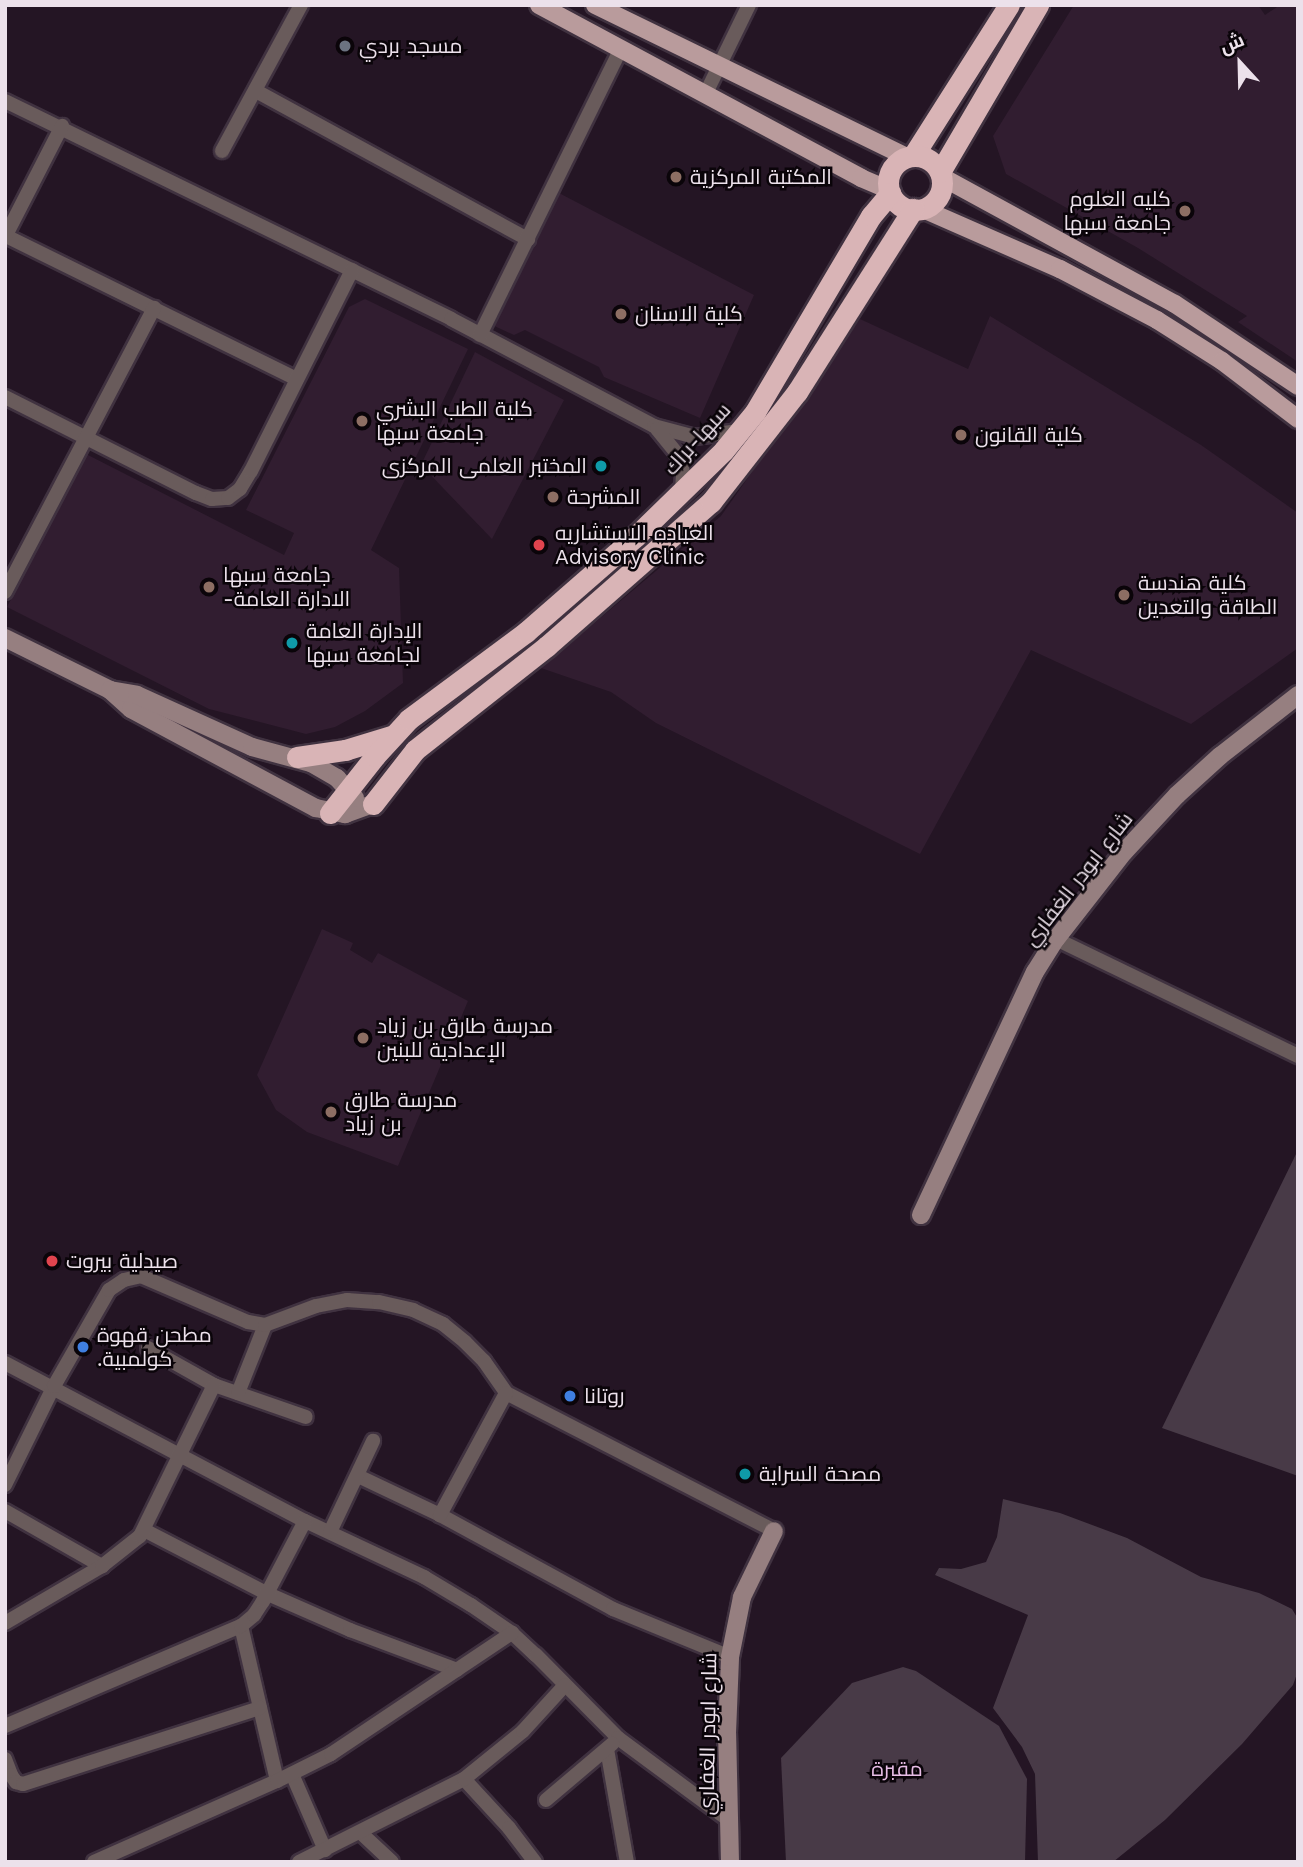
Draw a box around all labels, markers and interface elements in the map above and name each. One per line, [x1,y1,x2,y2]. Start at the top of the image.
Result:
north arrow [1205,28,1275,98]
text: ش [1216,28,1248,58]
place label: مسجد بردي [359,33,462,59]
marker: مسجد بردي [337,38,353,54]
place label: المكتبة المركزية [690,164,832,190]
marker: المكتبة المركزية [668,169,684,185]
place label: كليه العلوم جامعة سبها [1063,186,1171,236]
marker: كليه العلوم جامعة سبها [1177,203,1193,219]
place label: كلية الاسنان [635,301,743,327]
marker: كلية الاسنان [613,306,629,322]
place label: كلية الطب البشري جامعة سبها [376,396,533,446]
street label: سبها-براك [658,398,736,480]
marker: كلية الطب البشري جامعة سبها [354,413,370,429]
place label: كلية القانون [975,422,1083,448]
marker: كلية القانون [953,427,969,443]
place label: المختبر العلمى المركزى [382,453,587,479]
marker: المختبر العلمى المركزى [593,458,609,474]
place label: المشرحة [567,484,640,510]
marker: المشرحة [545,489,561,505]
place label: العياده الاستشاريه Advisory Clinic [555,520,714,570]
marker: العياده الاستشاريه Advisory Clinic [529,535,549,555]
place label: جامعة سبها -الادارة العامة [223,562,350,612]
place label: كلية هندسة الطاقة والتعدين [1138,570,1277,620]
marker: جامعة سبها -الادارة العامة [201,579,217,595]
marker: كلية هندسة الطاقة والتعدين [1116,587,1132,603]
place label: الإدارة العامة لجامعة سبها [306,618,423,668]
marker: الإدارة العامة لجامعة سبها [284,635,300,651]
street label: شارع ابودر الغفاري [1018,807,1138,951]
place label: مدرسة طارق بن زياد الإعدادية للبنين [377,1013,553,1063]
marker: مدرسة طارق بن زياد الإعدادية للبنين [355,1030,371,1046]
place label: مدرسة طارق بن زياد [345,1087,457,1137]
marker: مدرسة طارق بن زياد [323,1104,339,1120]
place label: صيدلية بيروت [66,1248,178,1274]
marker: صيدلية بيروت [44,1253,60,1269]
place label: مطحن قهوة .كولمبية [97,1322,212,1372]
marker: مطحن قهوة .كولمبية [75,1339,91,1355]
place label: روتانا [584,1383,625,1409]
marker: روتانا [562,1388,578,1404]
place label: مصحة السراية [759,1461,881,1487]
marker: مصحة السراية [737,1466,753,1482]
street label: شارع ابودر الغفاري [694,1652,722,1816]
park label: مقبرة [871,1756,923,1782]

